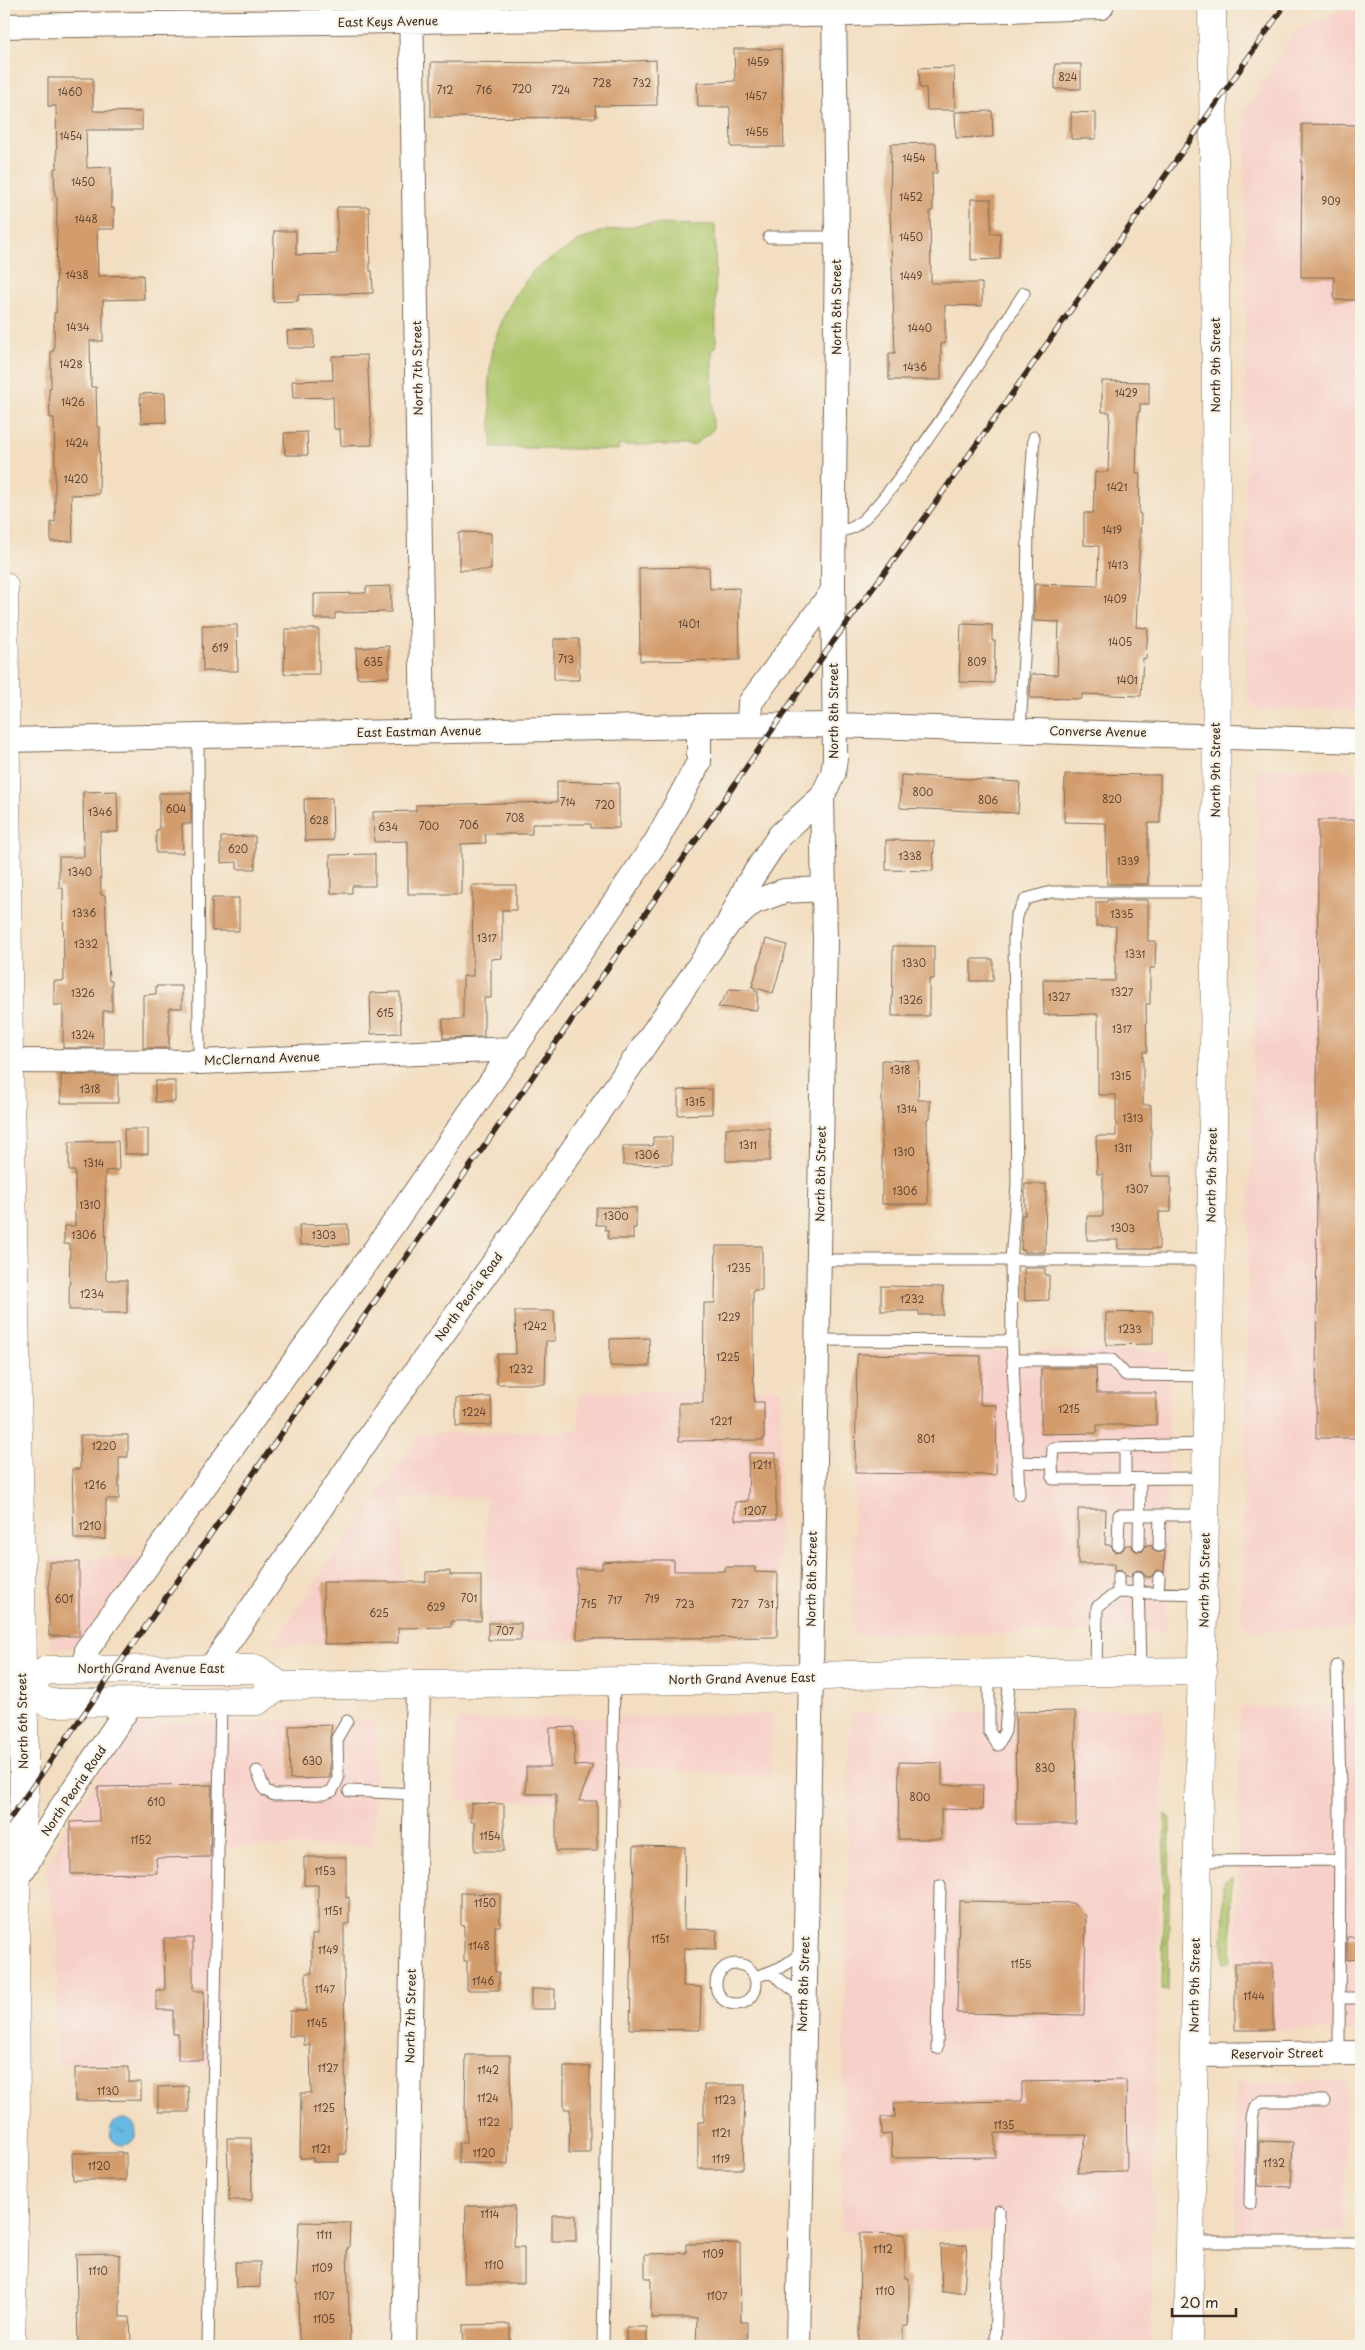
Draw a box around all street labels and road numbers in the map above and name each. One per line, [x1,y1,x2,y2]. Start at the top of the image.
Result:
street label: East Keys Avenue [338,11,439,31]
street label: North 8th Street [827,259,845,355]
street label: North 9th Street [1206,317,1224,413]
street label: North 7th Street [407,320,427,416]
street label: North 8th Street [824,663,842,759]
street label: East Eastman Avenue [356,721,482,741]
street label: Converse Avenue [1049,721,1147,741]
street label: North 9th Street [1206,722,1224,818]
street label: McClernand Avenue [204,1047,321,1069]
street label: North 8th Street [810,1126,830,1222]
street label: North 9th Street [1201,1127,1221,1223]
street label: North Peoria Road [430,1248,507,1344]
street label: North 8th Street [801,1531,821,1627]
street label: North 9th Street [1194,1532,1214,1628]
street label: North Grand Avenue East [77,1659,225,1677]
street label: North Grand Avenue East [668,1668,816,1688]
street label: North 6th Street [12,1673,32,1769]
street label: North Peoria Road [36,1742,110,1839]
street label: North 8th Street [792,1936,814,2032]
street label: North 9th Street [1184,1937,1204,2033]
street label: North 7th Street [400,1968,420,2064]
street label: Reservoir Street [1231,2043,1323,2063]

